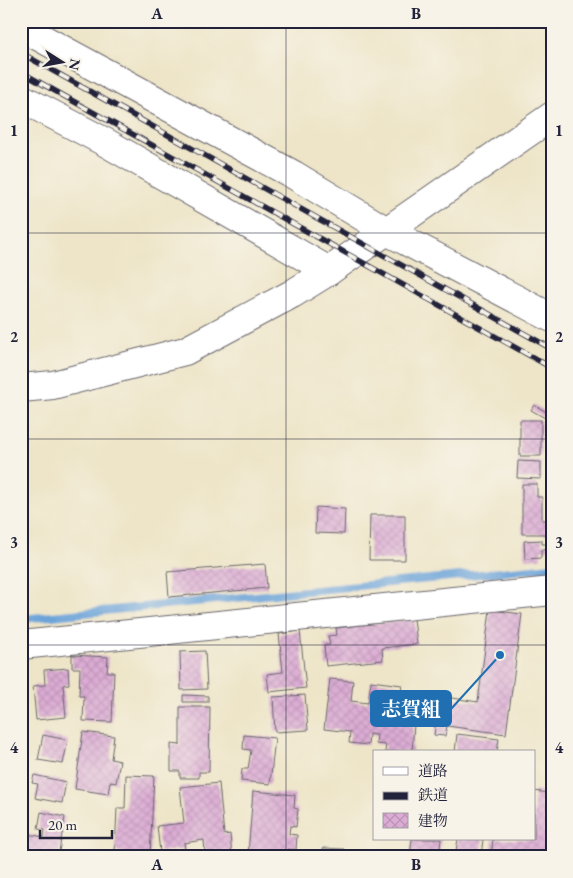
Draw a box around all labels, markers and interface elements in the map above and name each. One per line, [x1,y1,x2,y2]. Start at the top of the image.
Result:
text: A [150,3,163,24]
text: B [411,3,421,24]
north arrow [38,38,88,88]
text: N [65,57,85,72]
text: 1 [10,120,18,141]
text: 1 [555,120,563,141]
text: 2 [10,326,19,347]
text: 2 [555,326,564,347]
text: 3 [10,532,18,553]
text: 3 [555,532,563,553]
callout: 志賀組 [371,691,451,726]
text: 志賀組 [381,696,441,722]
text: 4 [10,737,19,758]
text: 4 [555,737,564,758]
legend [373,750,536,840]
text: 道路 [418,761,448,780]
text: 鉄道 [418,785,448,804]
scale bar [40,808,112,840]
text: 建物 [418,811,448,830]
text: 20 m [48,815,77,834]
text: A [150,854,163,875]
text: B [411,854,421,875]

